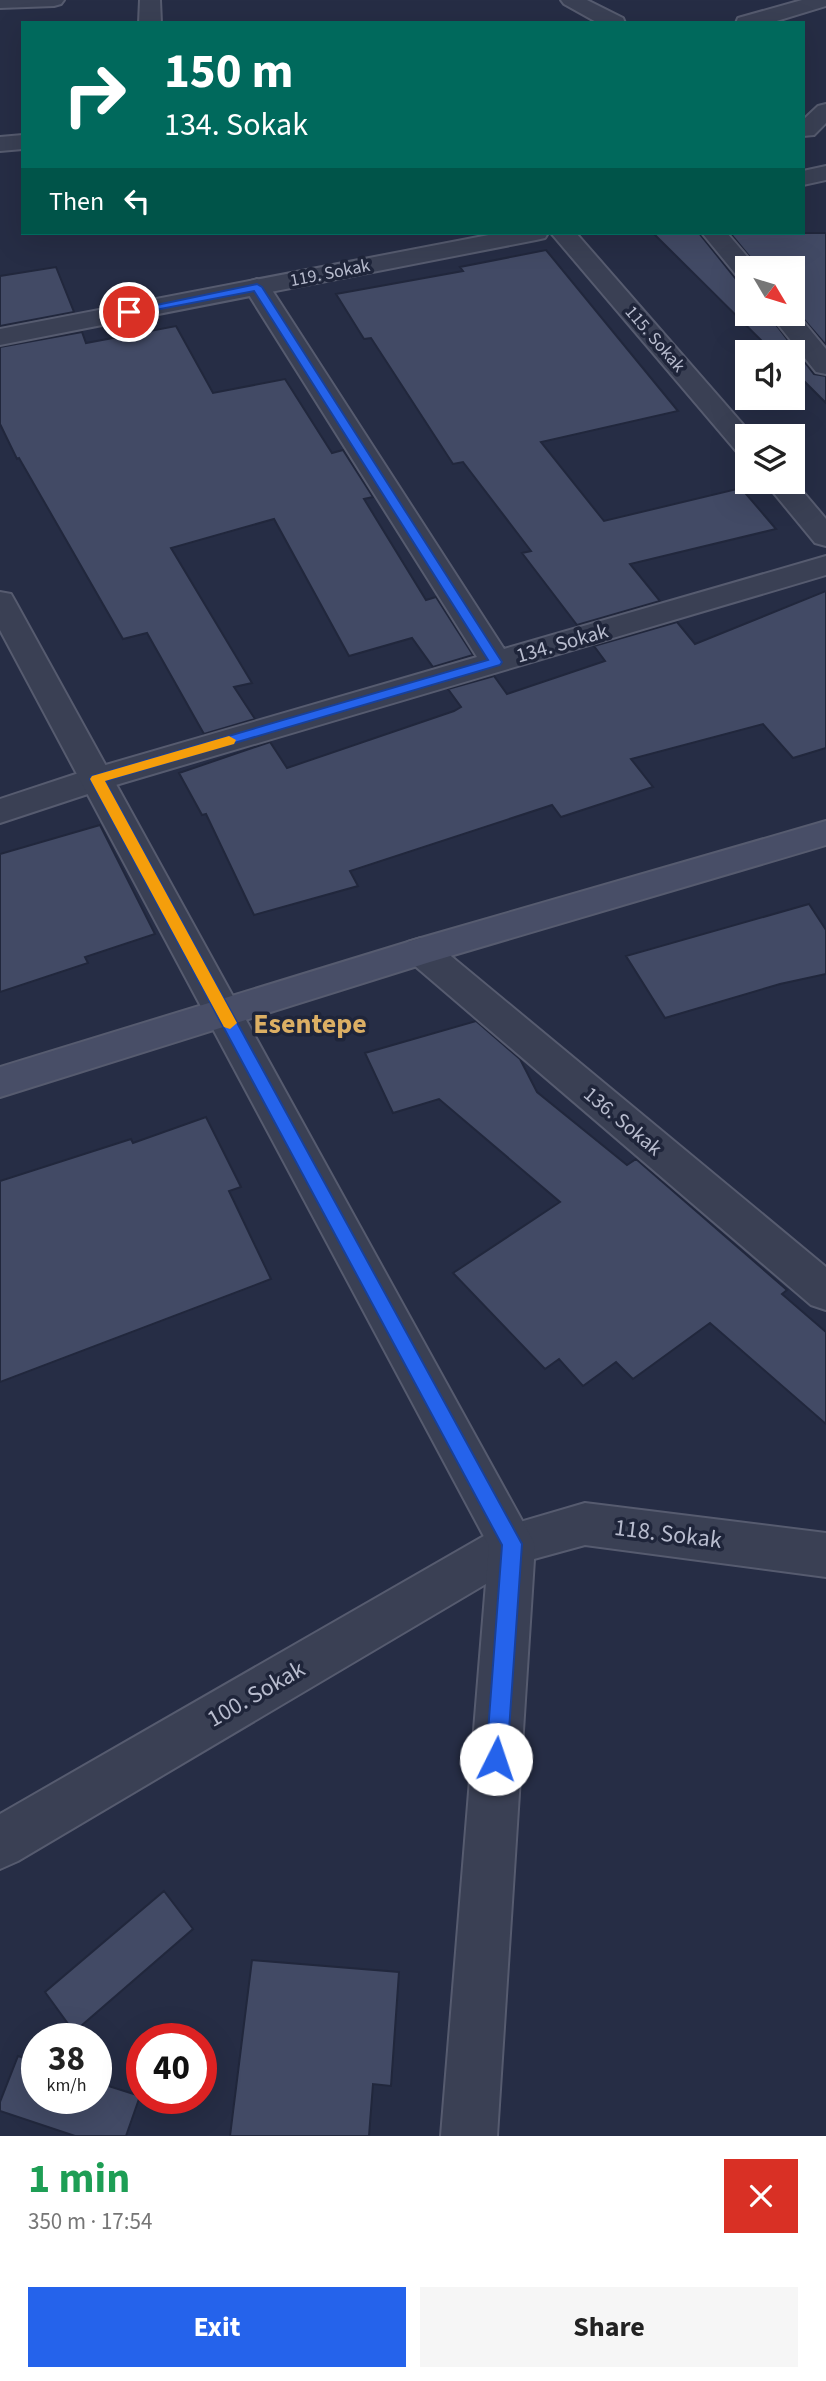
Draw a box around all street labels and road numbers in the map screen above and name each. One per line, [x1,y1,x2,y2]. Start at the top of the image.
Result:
street label: 119. Sokak [288,253,372,293]
street label: 115. Sokak [619,300,691,378]
street label: 134. Sokak [512,615,612,670]
street label: 136. Sokak [577,1079,669,1163]
street label: 118. Sokak [612,1510,724,1558]
street label: 100. Sokak [200,1652,312,1736]

